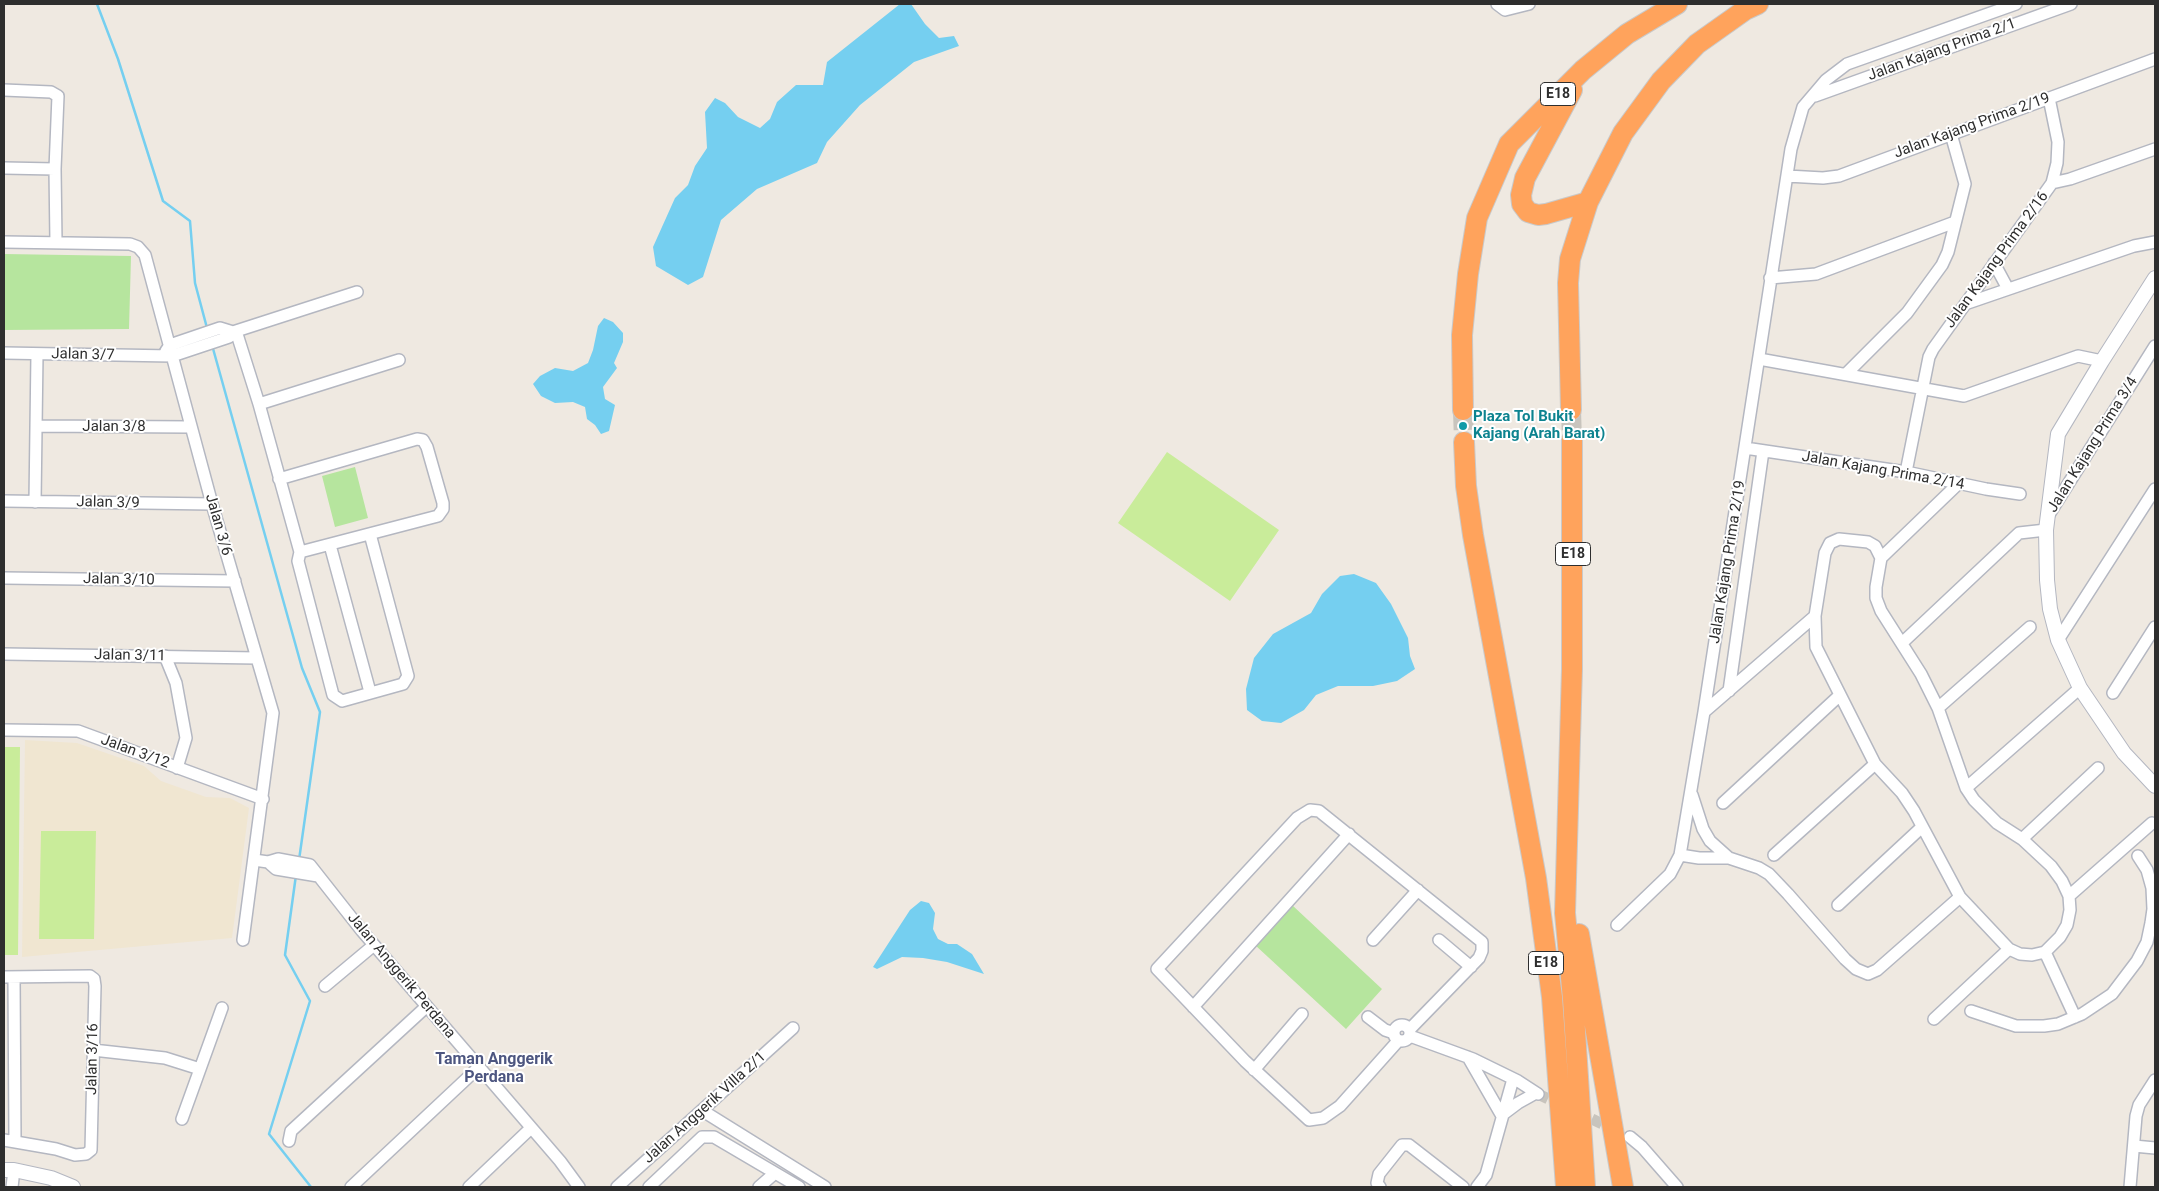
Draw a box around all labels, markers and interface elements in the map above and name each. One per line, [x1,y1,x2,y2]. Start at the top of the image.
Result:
street label: Jalan Kajang Prima 2/1 [1865,15,2019,85]
road number: E18 [1540,82,1576,106]
street label: Jalan Kajang Prima 2/19 [1892,89,2052,163]
street label: Jalan Kajang Prima 2/16 [1941,188,2053,332]
street label: Jalan 3/7 [51,345,115,365]
street label: Jalan Kajang Prima 3/4 [2044,374,2142,516]
place label: Plaza Tol Bukit Kajang (Arah Barat) [1473,408,1605,443]
street label: Jalan 3/8 [82,418,146,436]
marker: Plaza Tol Bukit Kajang (Arah Barat) [1457,420,1469,432]
street label: Jalan Kajang Prima 2/14 [1800,448,1966,494]
street label: Jalan Kajang Prima 2/19 [1706,479,1750,645]
street label: Jalan 3/6 [201,492,235,558]
street label: Jalan 3/9 [76,493,140,513]
road number: E18 [1556,542,1590,566]
street label: Jalan 3/10 [83,570,155,590]
street label: Jalan 3/11 [94,646,166,666]
street label: Jalan 3/12 [98,731,172,773]
street label: Jalan Anggerik Perdana [343,910,459,1042]
road number: E18 [1528,951,1564,974]
street label: Jalan 3/16 [83,1023,103,1095]
street label: Jalan Anggerik Villa 2/1 [640,1048,770,1168]
district label: Taman Anggerik Perdana [435,1050,553,1088]

